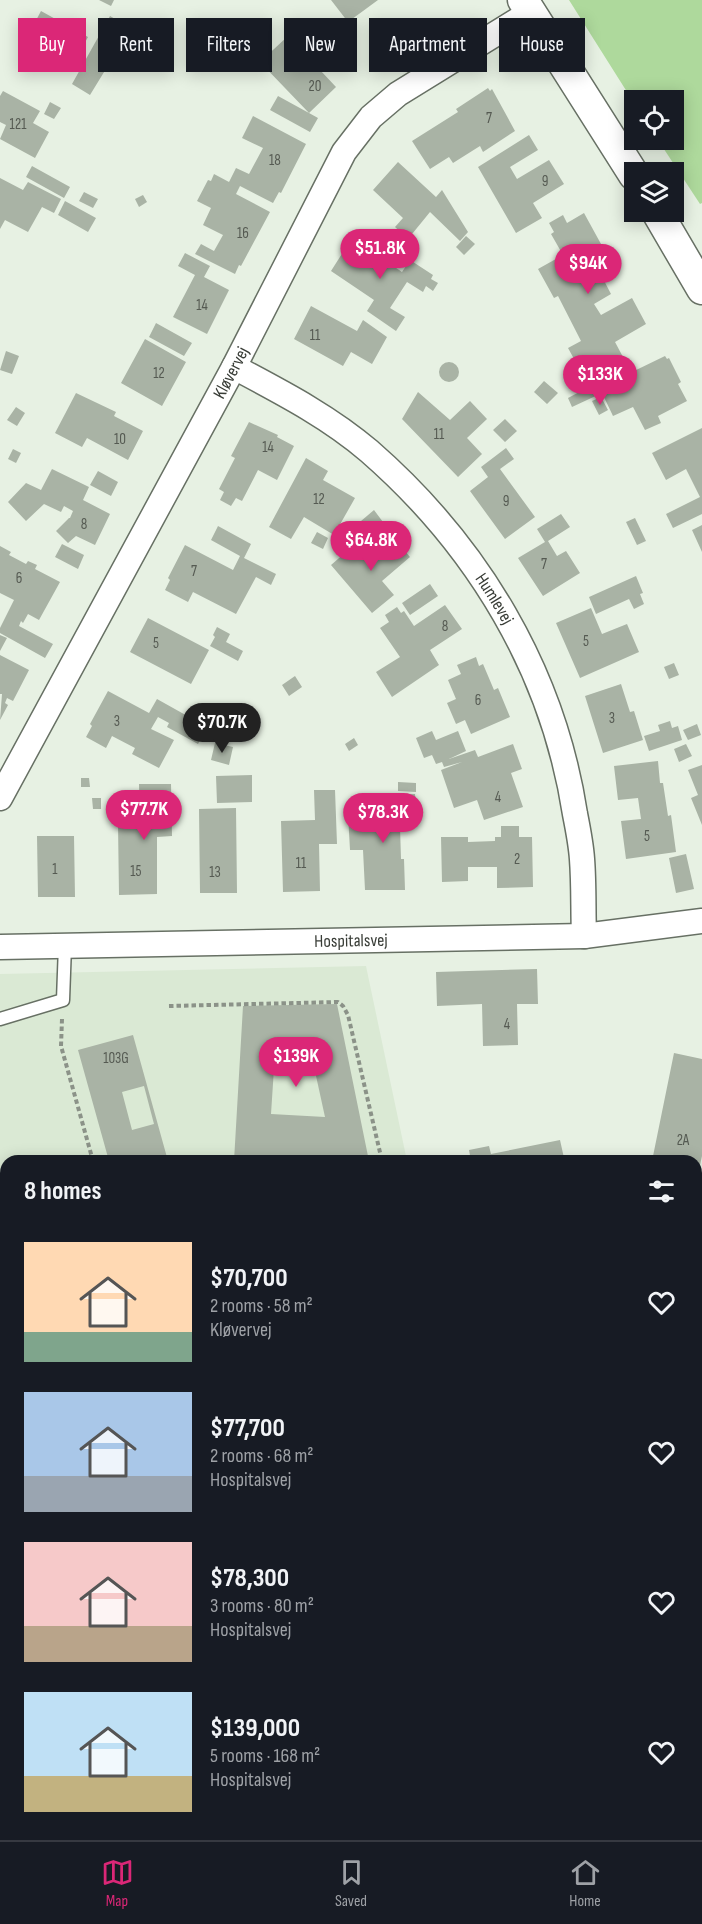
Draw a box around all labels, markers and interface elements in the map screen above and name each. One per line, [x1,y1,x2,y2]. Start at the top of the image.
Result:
chip: Buy [18,18,86,72]
chip: Rent [98,18,174,72]
chip: Filters [186,18,272,72]
chip: New [284,18,357,72]
chip: Apartment [369,18,487,72]
chip: House [499,18,585,72]
house number: 20 [309,77,321,96]
map controls [624,90,684,222]
button: locate [624,90,684,150]
house number: 7 [486,109,492,128]
house number: 121 [10,115,27,134]
house number: 18 [269,151,281,170]
button: layers [624,162,684,222]
house number: 9 [542,172,548,191]
house number: 16 [237,224,249,243]
pin: $51.8K [331,229,429,280]
text: $51.8K [354,236,406,260]
pin: $94K [552,244,624,295]
text: $94K [569,251,607,275]
house number: 14 [196,296,208,315]
house number: 11 [310,326,321,345]
street label: Kløvervej [209,343,254,402]
pin: $133K [558,355,642,406]
text: $133K [577,362,623,386]
house number: 12 [153,364,165,383]
house number: 11 [434,425,445,444]
house number: 10 [114,430,126,449]
house number: 14 [262,438,274,457]
house number: 12 [313,490,325,509]
house number: 9 [503,492,509,511]
house number: 8 [81,515,87,534]
pin: $64.8K [322,521,420,572]
text: $64.8K [345,528,397,552]
house number: 7 [541,555,547,574]
house number: 7 [191,562,197,581]
house number: 6 [16,569,22,588]
street label: Humlevej [471,569,518,628]
house number: 8 [442,617,448,636]
house number: 5 [583,632,589,651]
house number: 5 [153,634,159,653]
house number: 6 [475,691,481,710]
pin: $70.7K [173,703,271,754]
house number: 3 [609,709,615,728]
text: $70.7K [197,710,247,734]
house number: 3 [114,712,120,731]
house number: 4 [495,788,501,807]
pin: $77.7K [95,790,193,841]
pin: $78.3K [334,793,432,844]
text: $77.7K [120,797,168,821]
text: $78.3K [357,800,409,824]
house number: 5 [644,827,650,846]
house number: 2 [514,850,520,869]
house number: 11 [296,854,307,873]
house number: 1 [52,860,58,879]
house number: 15 [130,862,142,881]
house number: 13 [209,863,221,882]
street label: Hospitalsvej [314,930,388,952]
house number: 4 [504,1015,510,1034]
pin: $139K [254,1037,338,1088]
text: $139K [273,1044,319,1068]
house number: 103G [103,1049,129,1068]
house number: 2A [677,1131,690,1150]
icon: filters [645,1175,678,1208]
text: 8 homes [24,1176,102,1207]
text: $70,700 [210,1263,288,1294]
icon: home [72,1266,144,1338]
icon: heart [645,1286,678,1319]
text: 2 rooms · 58 m² [210,1294,313,1318]
text: Kløvervej [210,1318,272,1342]
text: $77,700 [210,1413,285,1444]
icon: home [72,1416,144,1488]
icon: heart [645,1436,678,1469]
text: 2 rooms · 68 m² [210,1444,314,1468]
text: Hospitalsvej [210,1468,291,1492]
text: $78,300 [210,1563,289,1594]
icon: home [72,1566,144,1638]
icon: heart [645,1586,678,1619]
text: 3 rooms · 80 m² [210,1594,314,1618]
text: Hospitalsvej [210,1618,291,1642]
text: $139,000 [210,1713,300,1744]
icon: home [72,1716,144,1788]
icon: heart [645,1736,678,1769]
text: 5 rooms · 168 m² [210,1744,320,1768]
text: Hospitalsvej [210,1768,291,1792]
tab: Map [101,1856,134,1911]
tab: Saved [335,1856,368,1911]
tab: Home [569,1856,602,1911]

